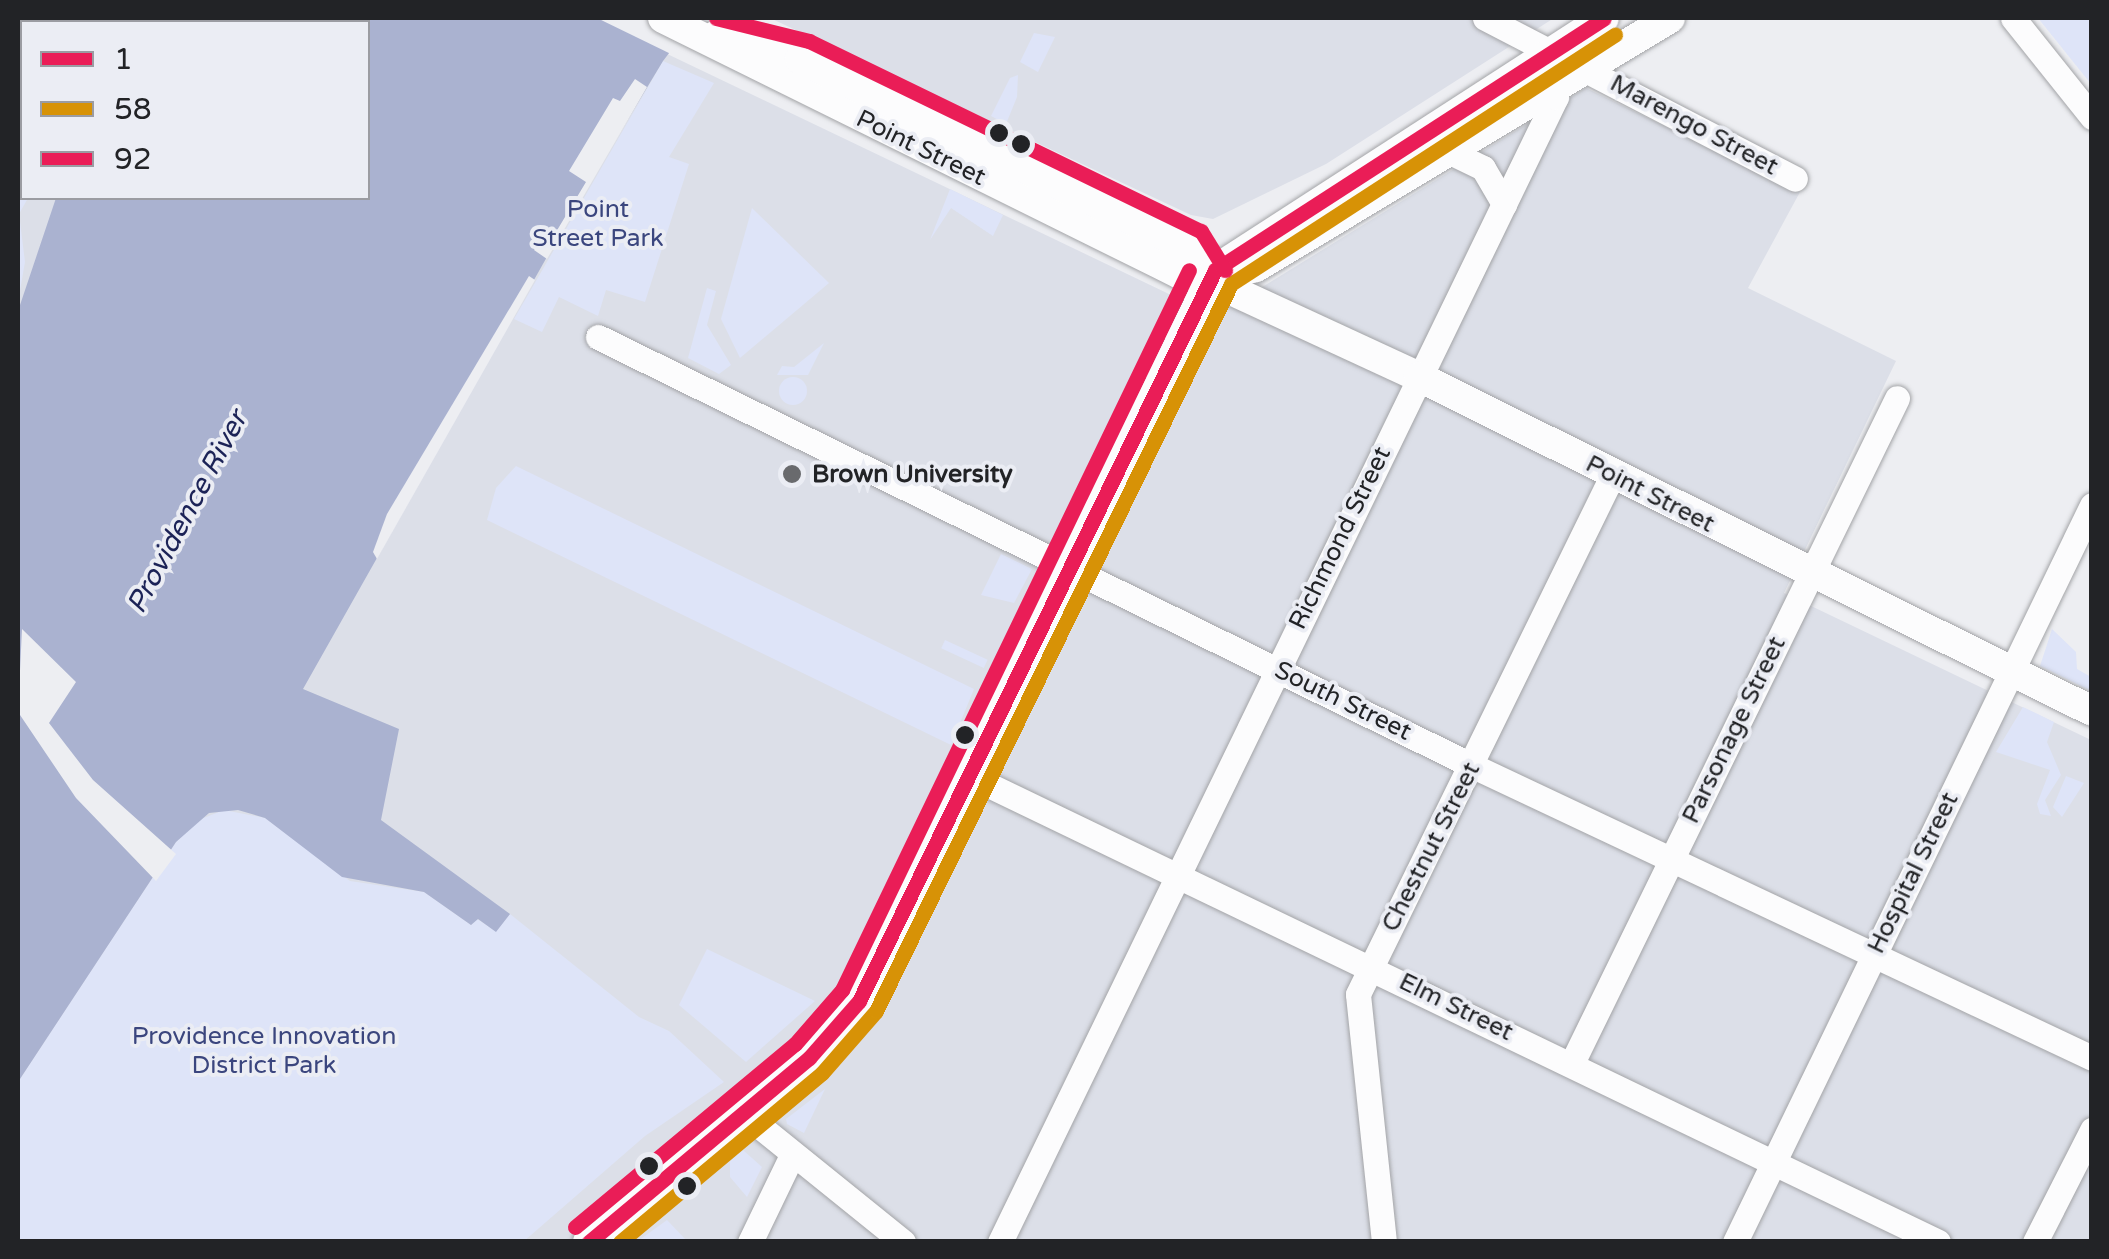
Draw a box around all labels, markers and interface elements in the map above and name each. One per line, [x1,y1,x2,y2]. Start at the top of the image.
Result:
legend [20,20,370,200]
text: 1 [114,41,133,78]
street label: Marengo Street [1605,68,1783,182]
text: 58 [114,91,152,128]
street label: Point Street [851,104,991,192]
unlabelled marker [989,123,1009,143]
unlabelled marker [1011,134,1031,154]
text: 92 [114,141,152,178]
park label: Point Street Park [532,195,664,254]
water label: Providence River [120,405,254,619]
street label: Richmond Street [1283,442,1397,634]
street label: Point Street [1581,449,1719,539]
place label: Brown University [812,459,1013,489]
marker: Brown University [781,463,803,485]
street label: Parsonage Street [1676,632,1792,828]
street label: South Street [1270,655,1416,747]
unlabelled marker [955,725,975,745]
street label: Chestnut Street [1375,757,1487,937]
street label: Hospital Street [1861,788,1965,958]
street label: Elm Street [1394,967,1518,1047]
park label: Providence Innovation District Park [132,1022,396,1081]
unlabelled marker [639,1156,659,1176]
unlabelled marker [677,1176,697,1196]

